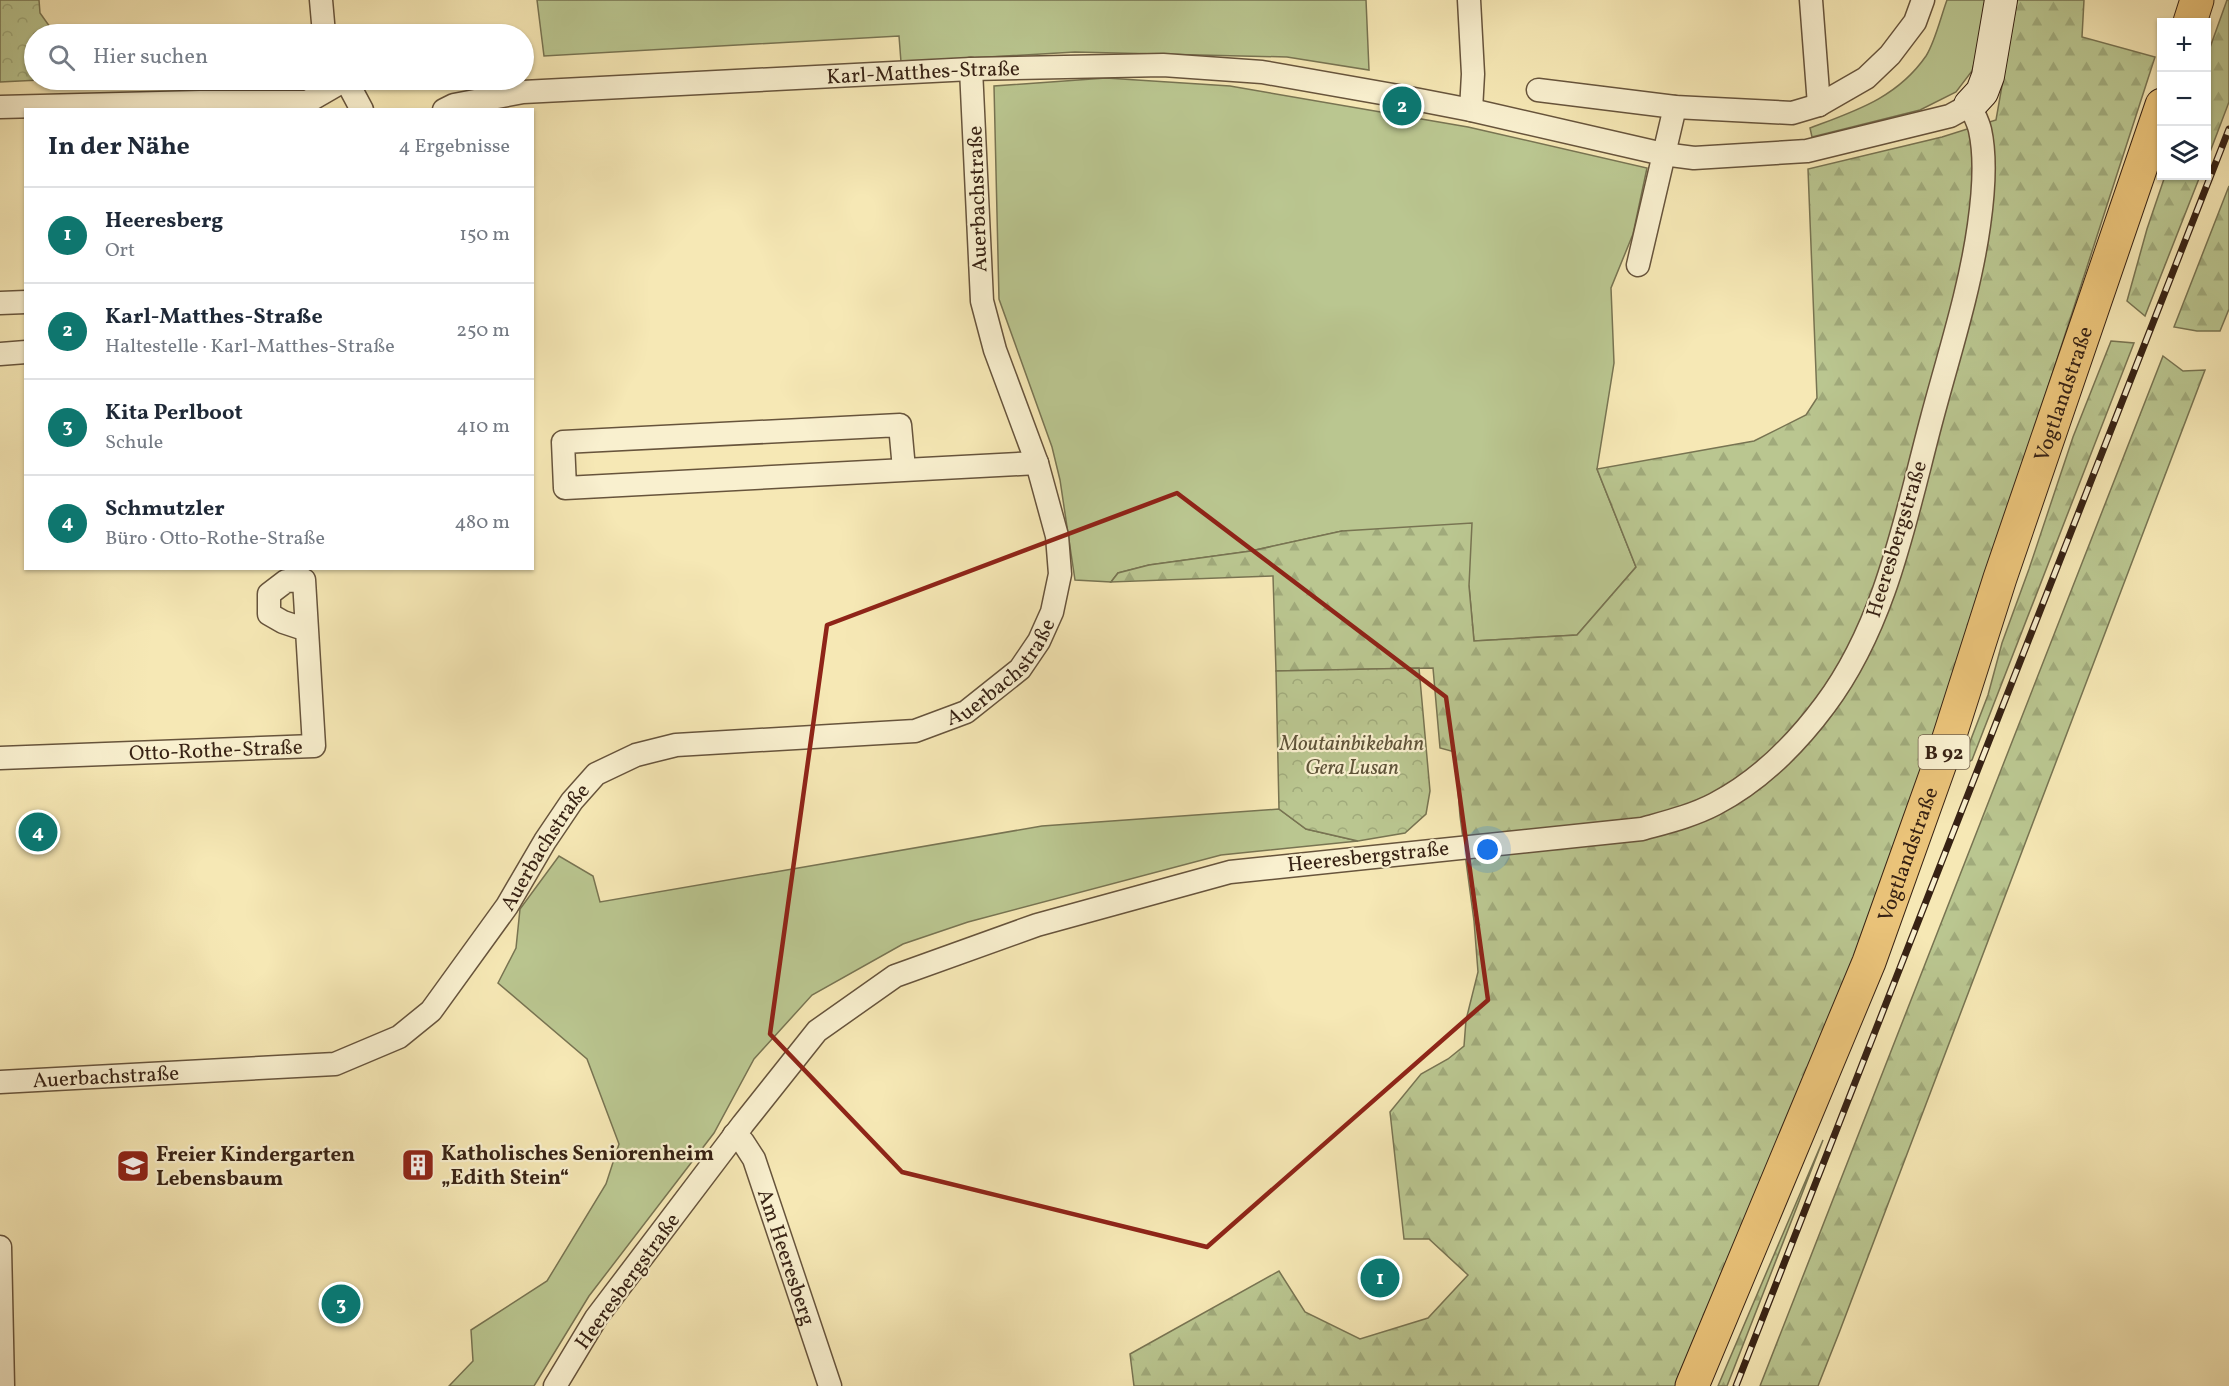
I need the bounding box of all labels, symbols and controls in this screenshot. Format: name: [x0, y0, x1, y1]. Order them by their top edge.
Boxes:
map controls: [2157, 18, 2211, 180]
button: +: [2157, 18, 2211, 72]
search box: [24, 24, 534, 90]
icon: search: [45, 41, 78, 74]
text: Hier suchen: [93, 42, 208, 73]
street label: Karl-Matthes-Straße: [826, 55, 1020, 92]
button: −: [2157, 72, 2211, 126]
pin: 2: [1382, 84, 1422, 128]
street label: Auerbachstraße: [961, 125, 996, 273]
button: layers: [2157, 126, 2211, 180]
text: In der Nähe: [48, 129, 190, 165]
text: 4 Ergebnisse: [398, 133, 510, 161]
text: Heeresberg: [105, 206, 223, 237]
text: 1: [63, 221, 72, 249]
text: 150 m: [459, 221, 510, 249]
text: Ort: [105, 237, 135, 265]
text: Karl-Matthes-Straße: [105, 302, 323, 333]
text: 2: [62, 317, 73, 345]
text: 250 m: [456, 317, 510, 345]
street label: Vogtlandstraße: [2028, 323, 2101, 466]
text: Haltestelle · Karl-Matthes-Straße: [105, 333, 395, 361]
text: Kita Perlboot: [105, 398, 243, 429]
text: 3: [62, 413, 73, 441]
text: 410 m: [457, 413, 510, 441]
text: Schule: [105, 429, 163, 457]
street label: Heeresbergstraße: [1860, 457, 1935, 621]
text: Schmutzler: [105, 494, 225, 525]
text: 4: [61, 509, 74, 537]
text: 480 m: [455, 509, 510, 537]
text: Büro · Otto-Rothe-Straße: [105, 525, 325, 553]
street label: Auerbachstraße: [943, 614, 1063, 734]
park label: Moutainbikebahn Gera Lusan: [1279, 730, 1424, 783]
street label: Otto-Rothe-Straße: [129, 733, 303, 769]
road number: B 92: [1918, 735, 1970, 769]
street label: Auerbachstraße: [494, 777, 597, 917]
street label: Vogtlandstraße: [1872, 783, 1946, 926]
pin: 4: [18, 810, 57, 854]
street label: Heeresbergstraße: [1286, 835, 1451, 880]
your location: [1473, 835, 1502, 864]
street label: Auerbachstraße: [32, 1059, 180, 1096]
place label: Katholisches Seniorenheim „Edith Stein“: [441, 1140, 714, 1193]
place label: Freier Kindergarten Lebensbaum: [156, 1141, 355, 1194]
building icon: Katholisches Seniorenheim „Edith Stein“: [400, 1147, 436, 1183]
school or university icon: Freier Kindergarten Lebensbaum: [115, 1148, 151, 1184]
street label: Am Heeresberg: [749, 1185, 822, 1329]
street label: Heeresbergstraße: [569, 1208, 688, 1356]
pin: 1: [1360, 1256, 1400, 1300]
pin: 3: [322, 1282, 360, 1326]

